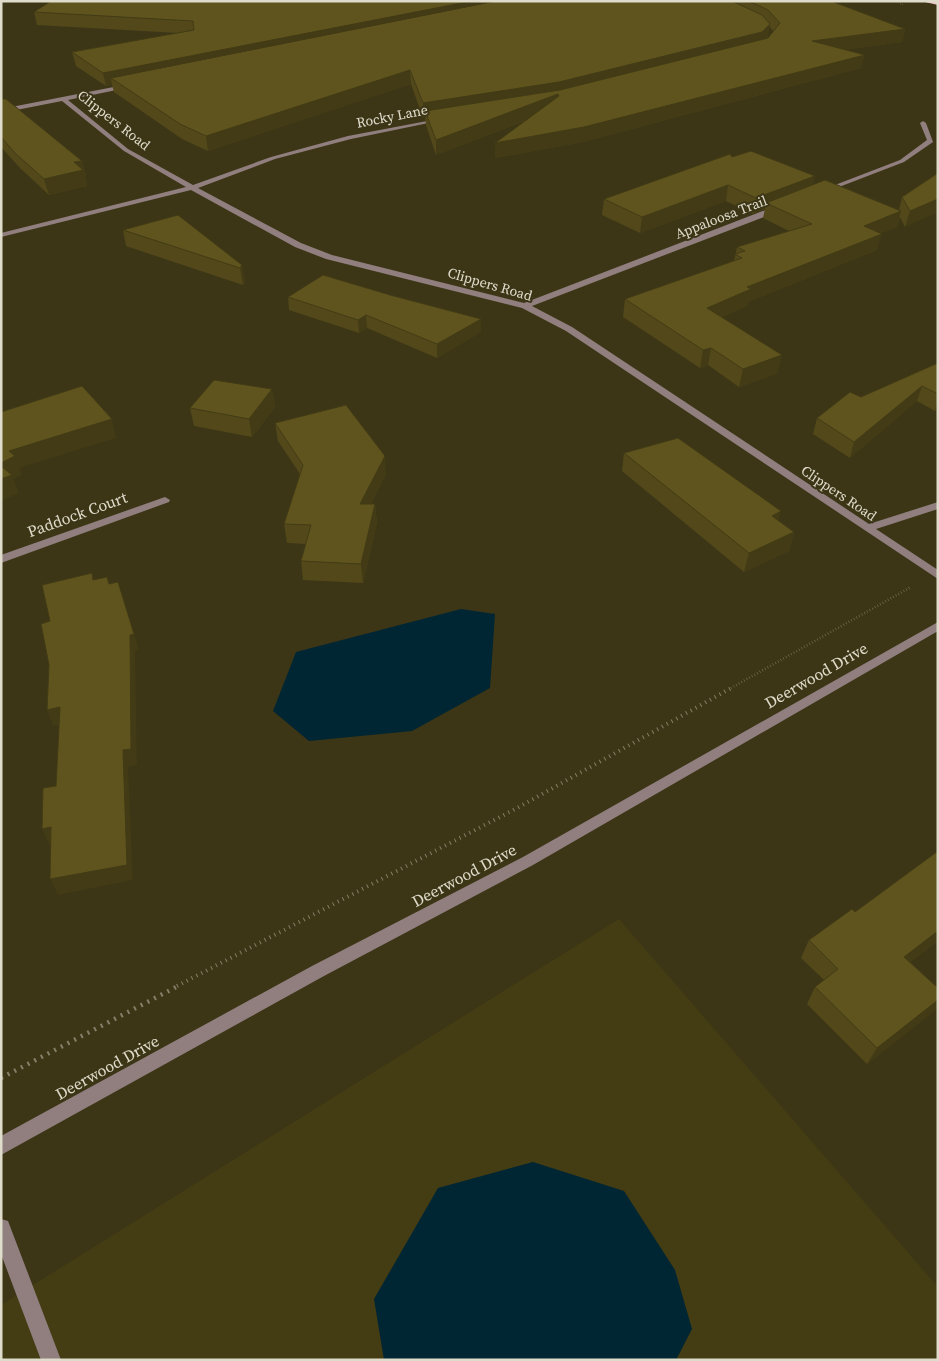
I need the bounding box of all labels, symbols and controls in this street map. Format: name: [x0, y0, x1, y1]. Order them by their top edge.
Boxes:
street label: Clippers Road: [73, 85, 155, 155]
street label: Rocky Lane: [355, 99, 429, 133]
street label: Appaloosa Trail: [672, 190, 770, 244]
street label: Clippers Road: [445, 262, 535, 306]
street label: Clippers Road: [797, 460, 881, 526]
street label: Paddock Court: [24, 485, 131, 542]
street label: Deerwood Drive: [761, 637, 871, 713]
street label: Deerwood Drive: [408, 838, 520, 912]
street label: Deerwood Drive: [51, 1029, 163, 1105]

